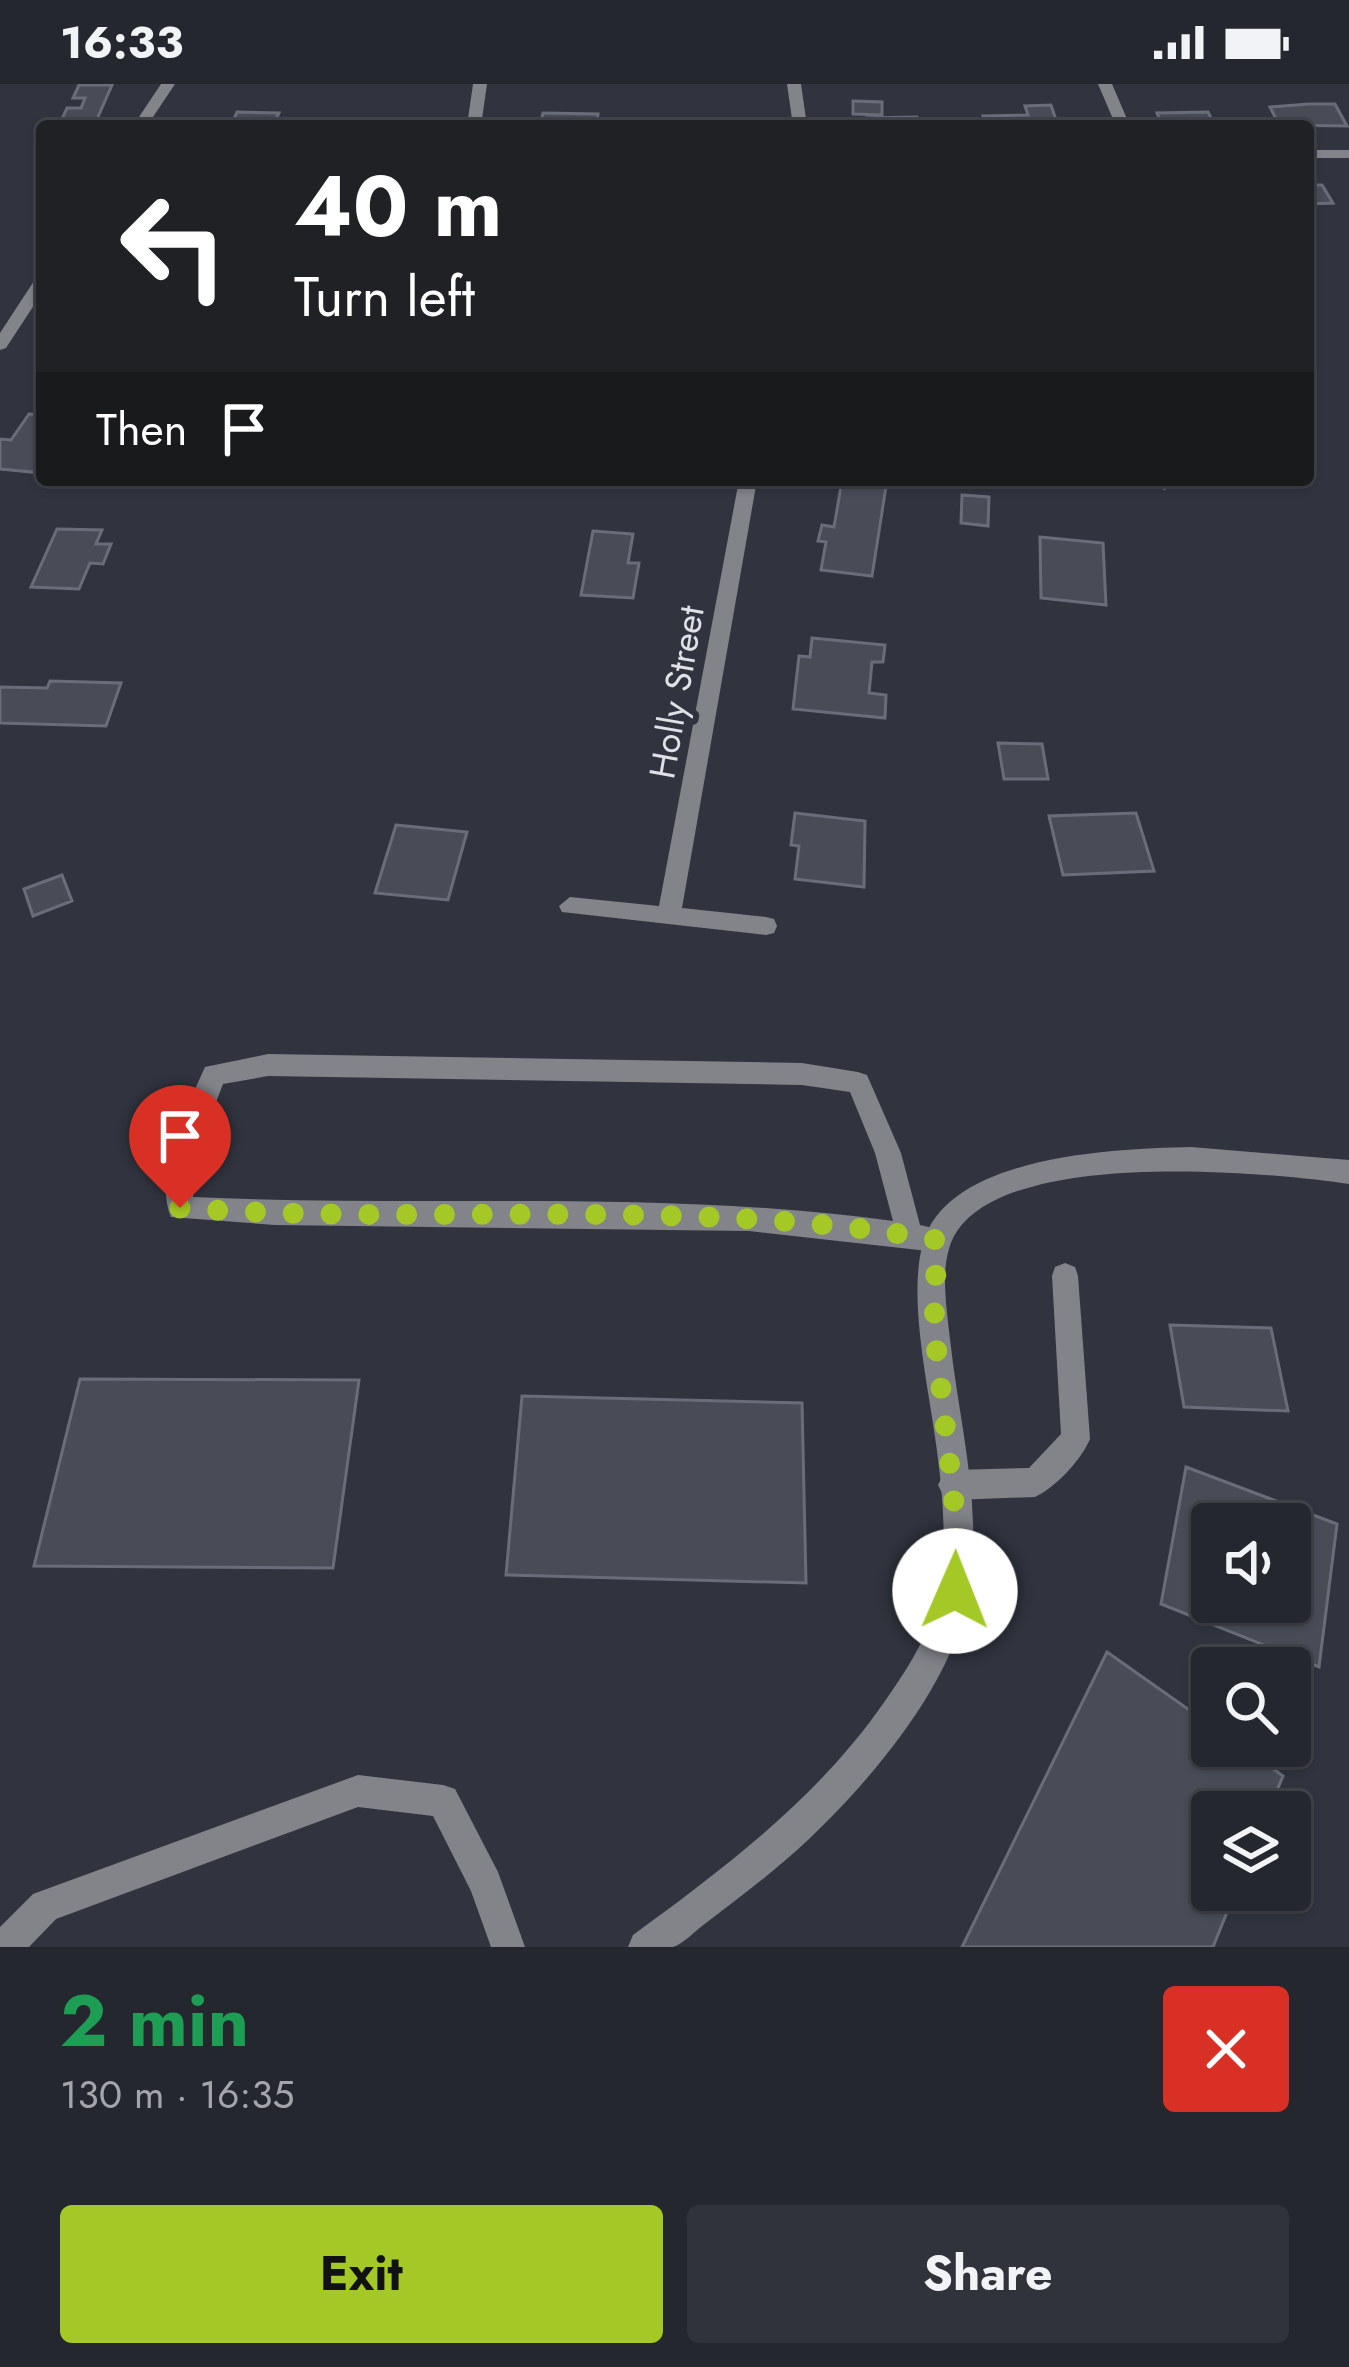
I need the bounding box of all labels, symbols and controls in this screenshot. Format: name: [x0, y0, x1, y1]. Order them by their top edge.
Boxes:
text: 16:33: [60, 10, 183, 75]
text: 40 m: [294, 146, 502, 268]
icon: left: [96, 168, 252, 324]
text: Turn left: [294, 258, 475, 336]
icon: arrive: [211, 396, 277, 462]
text: Then: [96, 397, 187, 462]
street label: Holly Street: [635, 601, 717, 782]
pin: [129, 1085, 231, 1208]
icon: arrive: [147, 1103, 213, 1169]
map controls: [1191, 1503, 1311, 1911]
button: sound: [1191, 1503, 1311, 1623]
position arrow: [892, 1528, 1018, 1654]
button: search: [1191, 1647, 1311, 1767]
button: layers: [1191, 1791, 1311, 1911]
text: 2 min: [60, 1969, 249, 2073]
button: close: [1163, 1986, 1289, 2112]
text: 130 m · 16:35: [60, 2066, 294, 2123]
button: Exit: [60, 2205, 663, 2343]
button: Share: [687, 2205, 1289, 2343]

